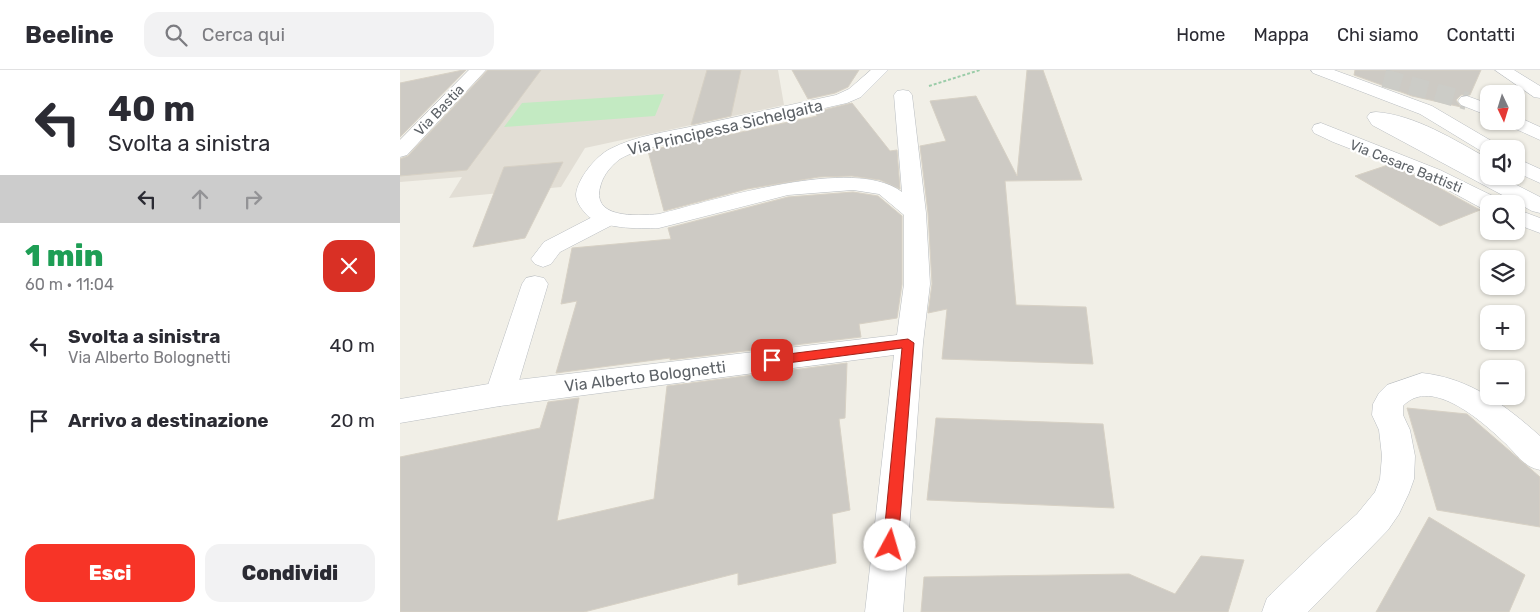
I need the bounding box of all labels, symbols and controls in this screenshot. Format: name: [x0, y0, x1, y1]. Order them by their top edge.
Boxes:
search box: [144, 12, 494, 57]
text: Beeline: [25, 21, 114, 49]
icon: search: [162, 21, 190, 49]
text: Cerca qui: [202, 23, 285, 46]
text: Home: [1176, 24, 1225, 46]
text: Mappa: [1253, 24, 1309, 46]
text: Chi siamo: [1337, 24, 1419, 46]
text: Contatti: [1447, 24, 1515, 46]
street label: Via Bastia: [411, 81, 468, 139]
north arrow: [1480, 85, 1525, 130]
map controls: [1480, 85, 1525, 405]
text: 40 m: [108, 88, 195, 130]
icon: left: [25, 90, 90, 155]
street label: Via Principessa Sichelgaita: [626, 96, 825, 159]
text: Svolta a sinistra: [108, 130, 270, 157]
street label: Via Cesare Battisti: [1347, 136, 1464, 197]
button: sound: [1480, 140, 1525, 185]
icon: left: [133, 185, 161, 213]
icon: ahead: [186, 185, 214, 213]
icon: right: [239, 185, 267, 213]
button: search: [1480, 195, 1525, 240]
text: 1 min: [25, 238, 103, 274]
button: close: [323, 240, 375, 292]
button: layers: [1480, 250, 1525, 295]
text: 60 m · 11:04: [25, 275, 114, 294]
button: +: [1480, 305, 1525, 350]
text: Svolta a sinistra: [68, 325, 221, 348]
icon: left: [25, 332, 53, 360]
text: 40 m: [330, 334, 375, 357]
pin: [751, 339, 793, 381]
icon: arrive: [758, 346, 786, 374]
text: Via Alberto Bolognetti: [68, 348, 231, 367]
street label: Via Alberto Bolognetti: [563, 357, 727, 396]
button: −: [1480, 360, 1525, 405]
icon: arrive: [25, 407, 53, 435]
text: Arrivo a destinazione: [68, 409, 269, 432]
text: 20 m: [330, 409, 375, 432]
position arrow: [863, 518, 915, 570]
button: Esci: [25, 544, 195, 602]
button: Condividi: [205, 544, 375, 602]

